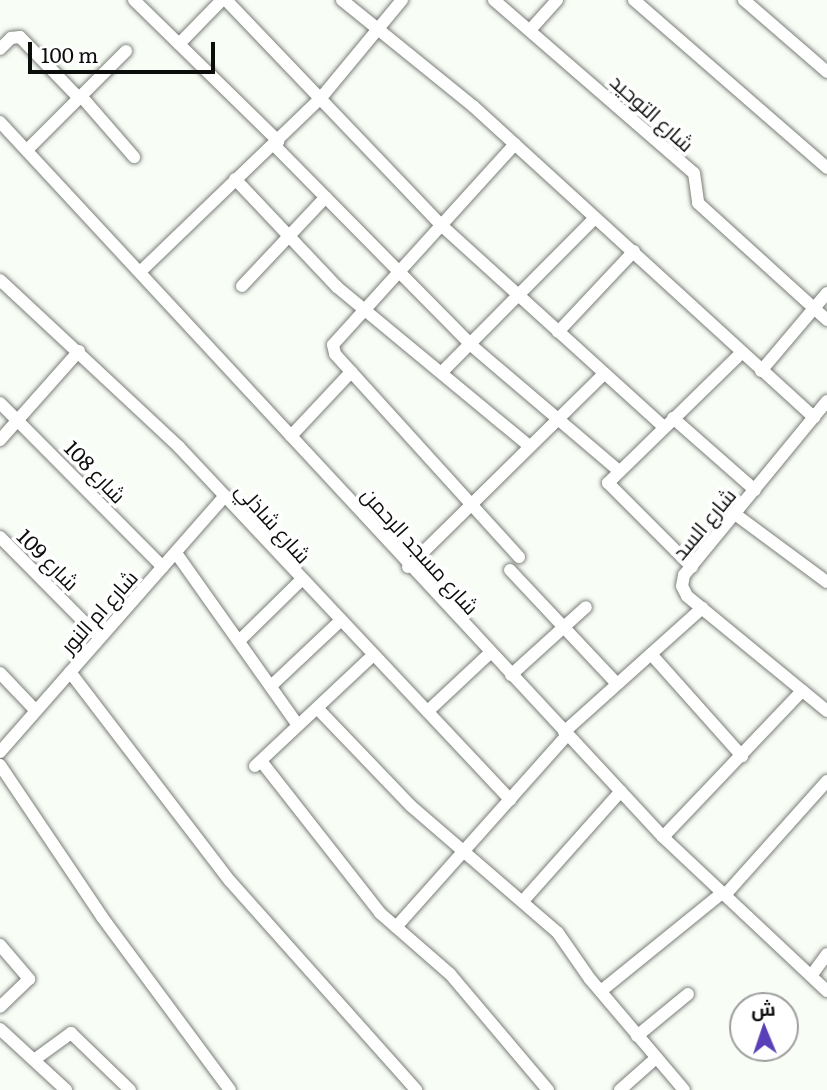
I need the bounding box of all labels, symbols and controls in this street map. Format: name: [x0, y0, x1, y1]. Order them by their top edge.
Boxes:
scale bar: [32, 28, 219, 72]
text: 100 m: [41, 38, 98, 69]
street label: شارع التوحيد: [606, 68, 700, 156]
street label: شارع 108: [60, 435, 132, 507]
street label: شارع شاذلي: [231, 476, 317, 568]
street label: شارع مسجد الرحمن: [357, 481, 485, 619]
street label: شارع السد: [666, 482, 740, 564]
street label: شارع 109: [13, 523, 85, 595]
street label: شارع ام النور: [54, 564, 142, 658]
north arrow: [729, 992, 799, 1062]
text: ش: [751, 994, 776, 1022]

